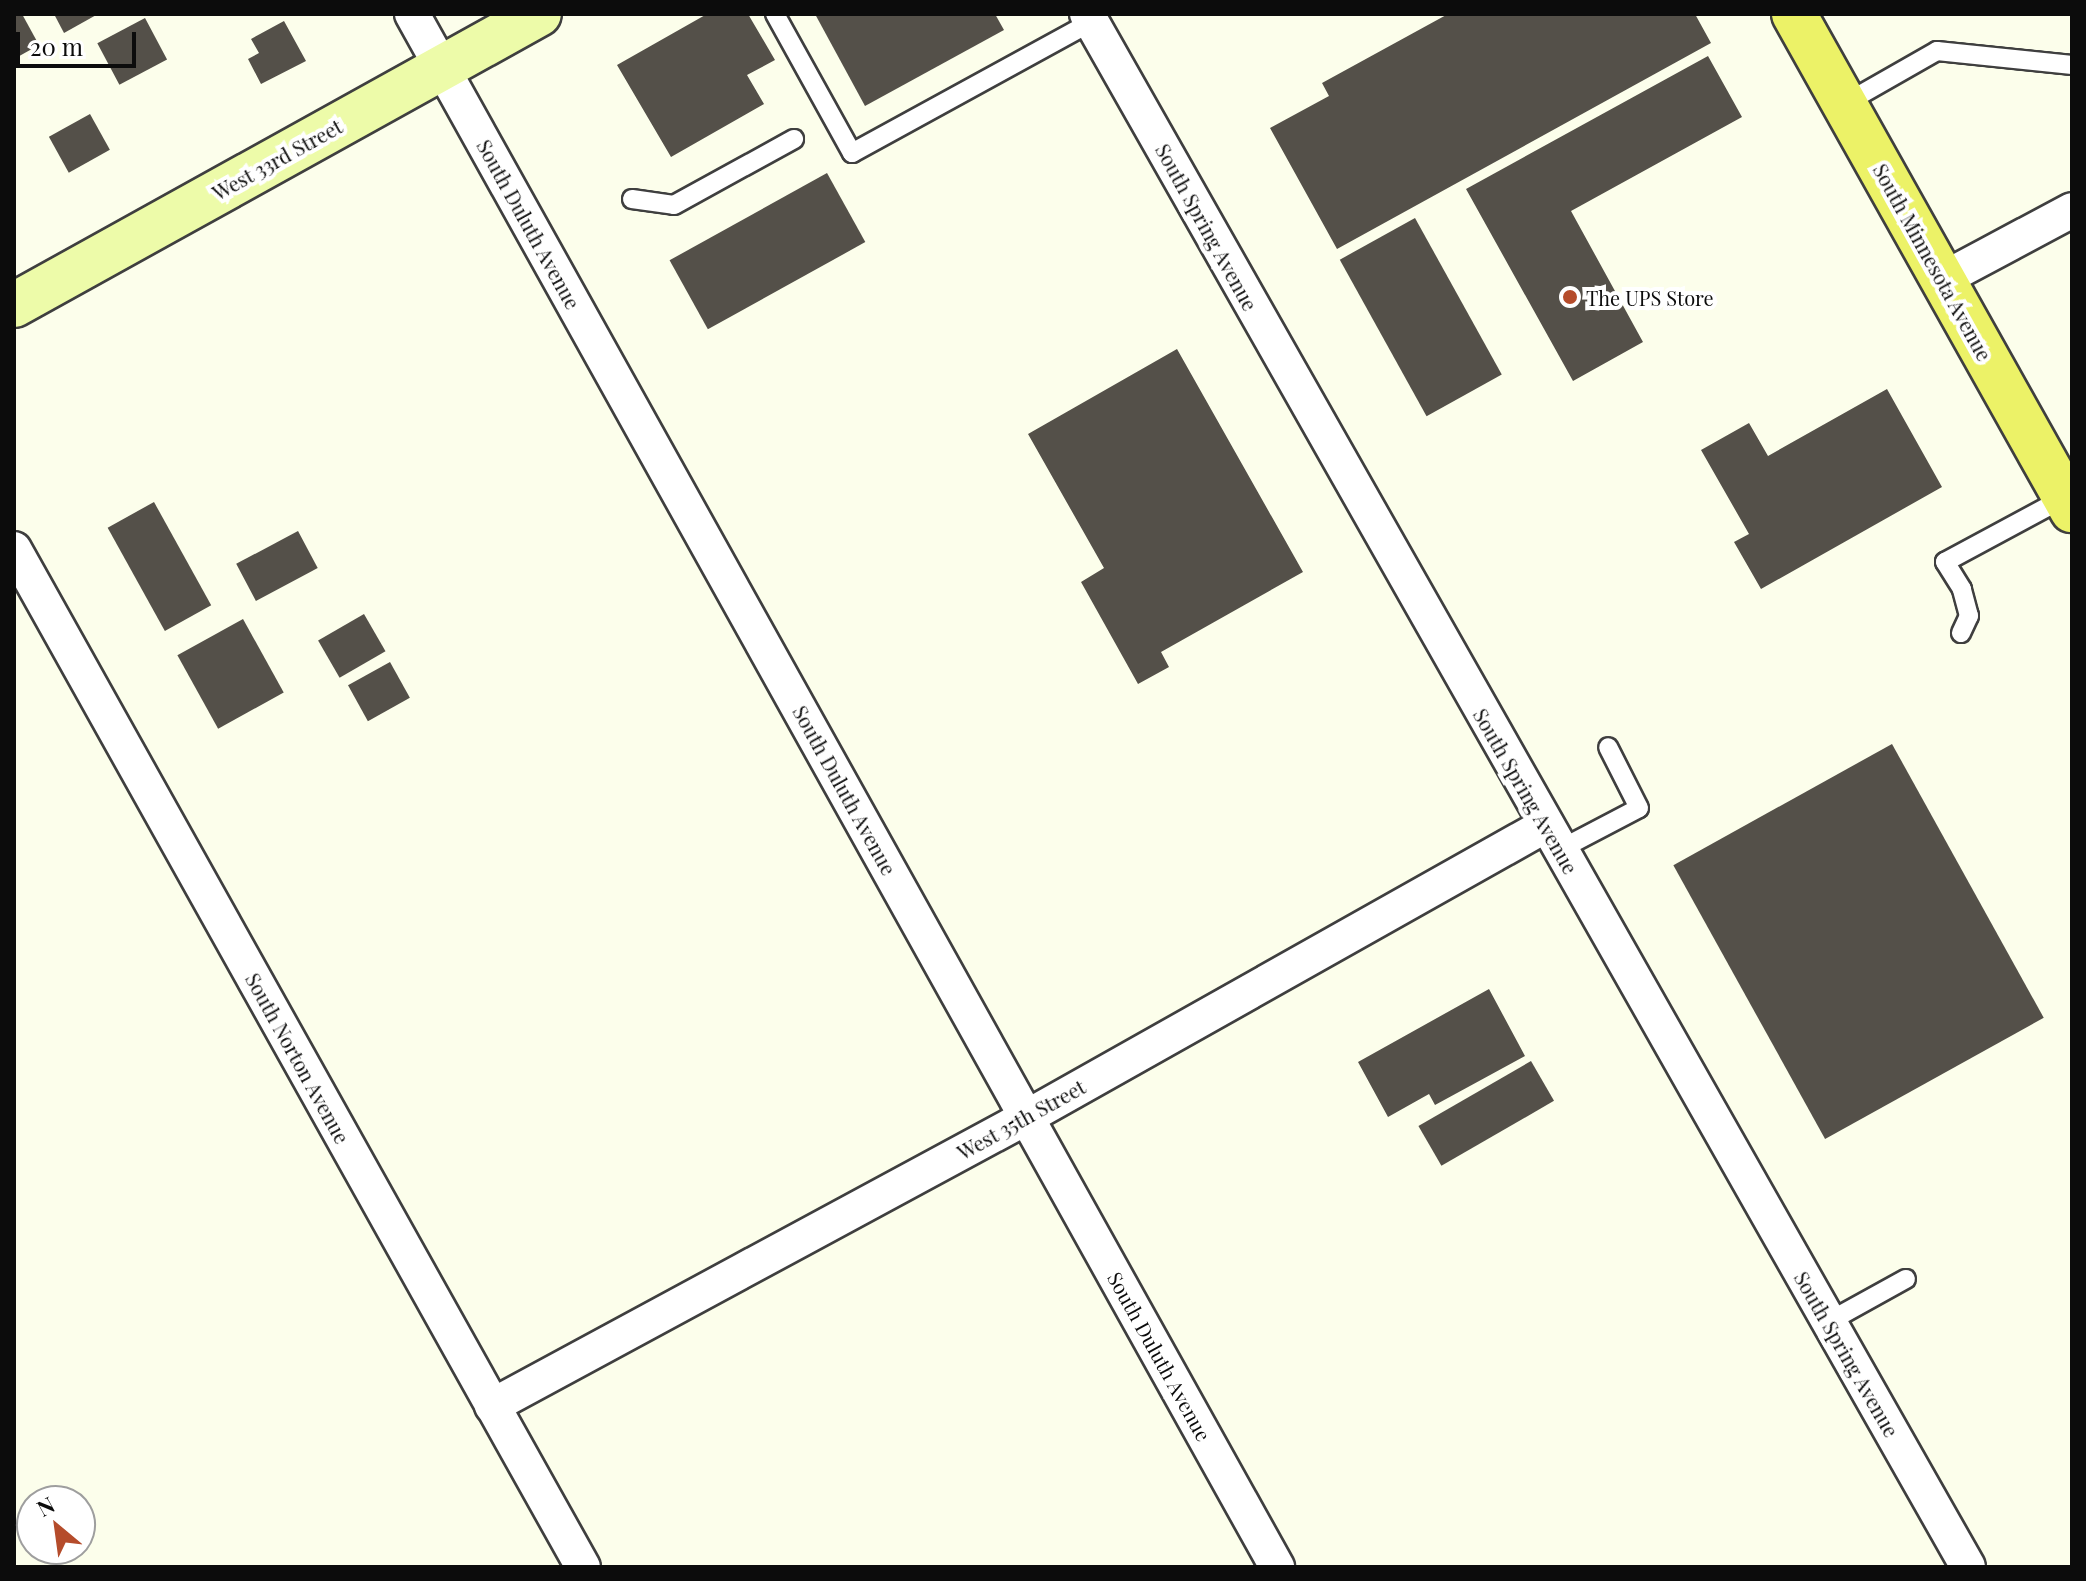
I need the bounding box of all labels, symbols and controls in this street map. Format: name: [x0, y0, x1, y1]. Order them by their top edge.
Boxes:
scale bar: [20, 16, 140, 66]
text: 20 m: [30, 30, 83, 62]
street label: West 33rd Street: [208, 113, 346, 205]
street label: South Duluth Avenue: [472, 135, 586, 313]
street label: South Spring Avenue: [1151, 139, 1263, 315]
street label: South Minnesota Avenue: [1869, 159, 1997, 365]
place label: The UPS Store: [1586, 285, 1714, 309]
marker: The UPS Store: [1561, 288, 1579, 306]
street label: South Duluth Avenue: [788, 701, 902, 879]
street label: South Spring Avenue: [1469, 704, 1583, 878]
street label: South Norton Avenue: [241, 968, 355, 1148]
street label: West 35th Street: [953, 1074, 1089, 1164]
street label: South Duluth Avenue: [1103, 1267, 1217, 1445]
street label: South Spring Avenue: [1790, 1267, 1904, 1441]
north arrow: [16, 1485, 96, 1565]
text: N: [31, 1489, 60, 1523]

